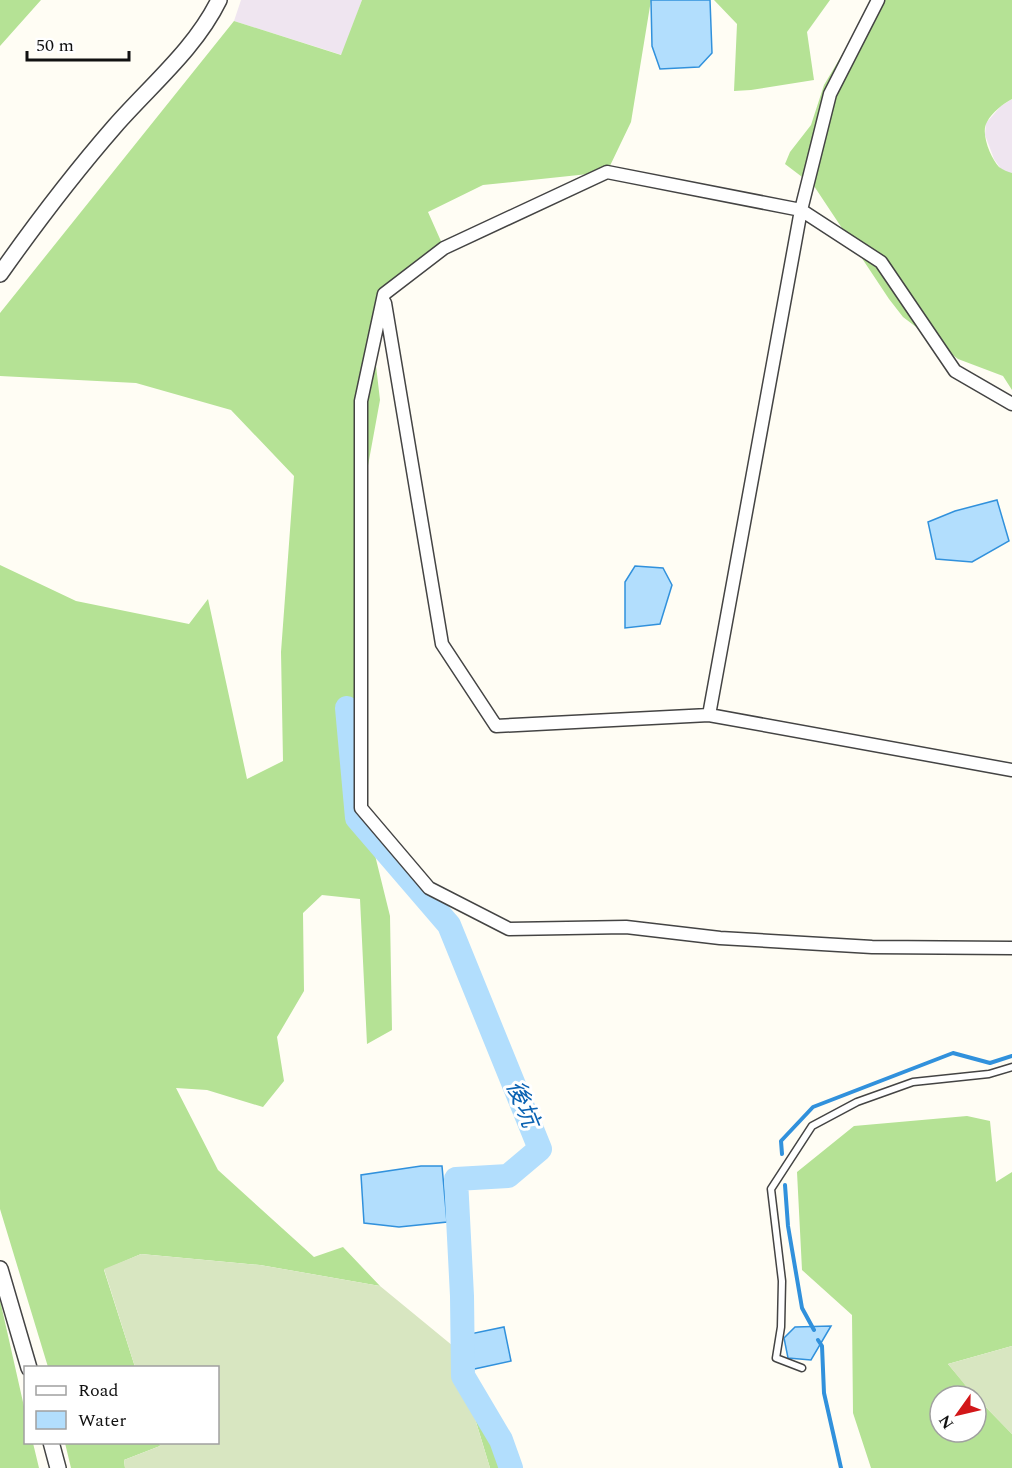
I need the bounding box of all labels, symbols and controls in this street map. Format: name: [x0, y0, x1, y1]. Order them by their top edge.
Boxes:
scale bar: [27, 24, 129, 62]
text: 50 m: [36, 32, 74, 59]
water label: 後坑: [496, 1075, 549, 1136]
legend: [24, 1366, 219, 1444]
text: Road: [78, 1377, 119, 1404]
north arrow: [928, 1384, 988, 1444]
text: Water: [78, 1407, 126, 1434]
text: N: [933, 1410, 960, 1434]

